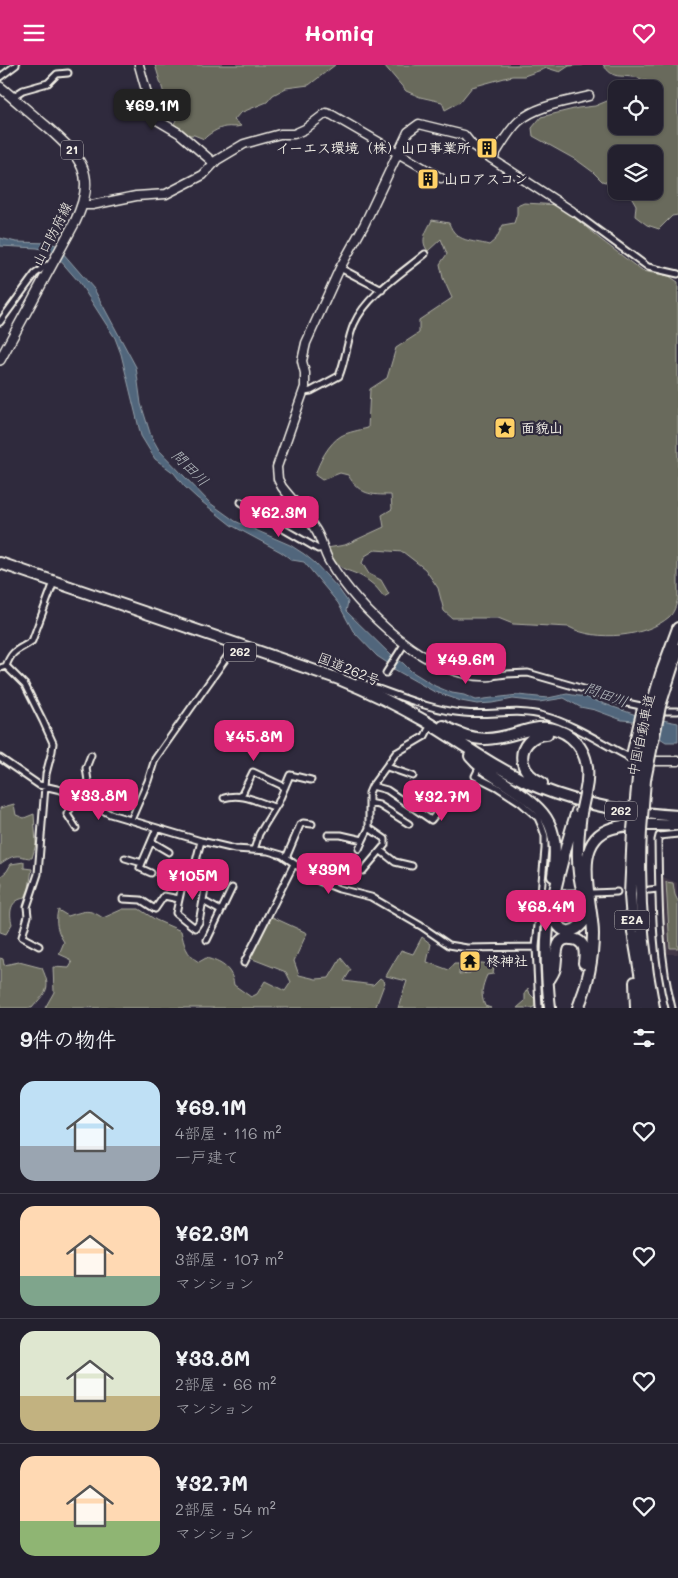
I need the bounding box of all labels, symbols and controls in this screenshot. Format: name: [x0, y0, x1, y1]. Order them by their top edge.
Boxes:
text: Homiq: [304, 18, 374, 47]
icon: menu: [20, 19, 48, 47]
icon: heart: [630, 19, 658, 47]
map controls: [608, 80, 663, 200]
button: locate: [608, 80, 663, 135]
pin: ¥69.1M: [111, 88, 193, 131]
text: ¥69.1M: [125, 94, 179, 115]
building icon: イーエス環境（株）山口事業所: [475, 136, 499, 160]
place label: イーエス環境（株）山口事業所: [276, 138, 471, 157]
road number: 21: [61, 141, 83, 159]
button: layers: [608, 145, 663, 200]
building icon: 山口アスコン: [416, 167, 440, 191]
place label: 山口アスコン: [444, 169, 528, 188]
street label: 山口防府線: [27, 198, 76, 269]
place icon: 面貌山: [493, 416, 517, 440]
place label: 面貌山: [521, 418, 563, 437]
water label: 問田川: [168, 444, 214, 490]
pin: ¥62.3M: [238, 495, 320, 538]
text: ¥62.3M: [251, 501, 307, 522]
road number: 262: [224, 643, 256, 661]
pin: ¥49.6M: [425, 643, 507, 685]
street label: 国道262号: [315, 647, 383, 690]
text: ¥49.6M: [437, 648, 495, 669]
water label: 問田川: [582, 677, 631, 711]
street label: 中国自動車道: [622, 692, 659, 778]
pin: ¥45.8M: [213, 719, 295, 762]
text: ¥45.8M: [225, 725, 283, 746]
pin: ¥33.8M: [58, 779, 140, 821]
pin: ¥32.7M: [401, 779, 483, 822]
text: ¥33.8M: [70, 784, 128, 805]
text: ¥32.7M: [414, 785, 470, 806]
road number: 262: [605, 801, 637, 821]
pin: ¥39M: [299, 853, 359, 895]
text: ¥39M: [308, 858, 350, 879]
pin: ¥105M: [158, 859, 228, 901]
text: ¥105M: [168, 864, 218, 885]
pin: ¥68.4M: [505, 889, 587, 932]
text: ¥68.4M: [517, 895, 575, 916]
road number: E2A: [614, 911, 650, 929]
temple icon: 柊神社: [458, 949, 482, 973]
place label: 柊神社: [486, 951, 528, 970]
icon: filters: [630, 1024, 658, 1052]
text: 9件の物件: [20, 1025, 117, 1052]
text: ¥69.1M: [175, 1093, 247, 1120]
icon: home: [60, 1101, 120, 1161]
icon: heart: [630, 1117, 658, 1145]
text: 4部屋 · 116 m²: [175, 1122, 282, 1143]
text: 一戸建て: [175, 1146, 239, 1167]
text: ¥62.3M: [175, 1219, 249, 1246]
icon: home: [60, 1226, 120, 1286]
icon: heart: [630, 1242, 658, 1270]
text: 3部屋 · 107 m²: [175, 1248, 283, 1269]
text: マンション: [175, 1272, 254, 1293]
text: ¥33.8M: [175, 1344, 250, 1371]
icon: home: [60, 1351, 120, 1411]
icon: heart: [630, 1367, 658, 1395]
text: 2部屋 · 66 m²: [175, 1373, 276, 1394]
text: マンション: [175, 1397, 254, 1418]
text: ¥32.7M: [175, 1469, 248, 1496]
icon: home: [60, 1476, 120, 1536]
icon: heart: [630, 1492, 658, 1520]
text: 2部屋 · 54 m²: [175, 1498, 276, 1519]
text: マンション: [175, 1522, 254, 1543]

